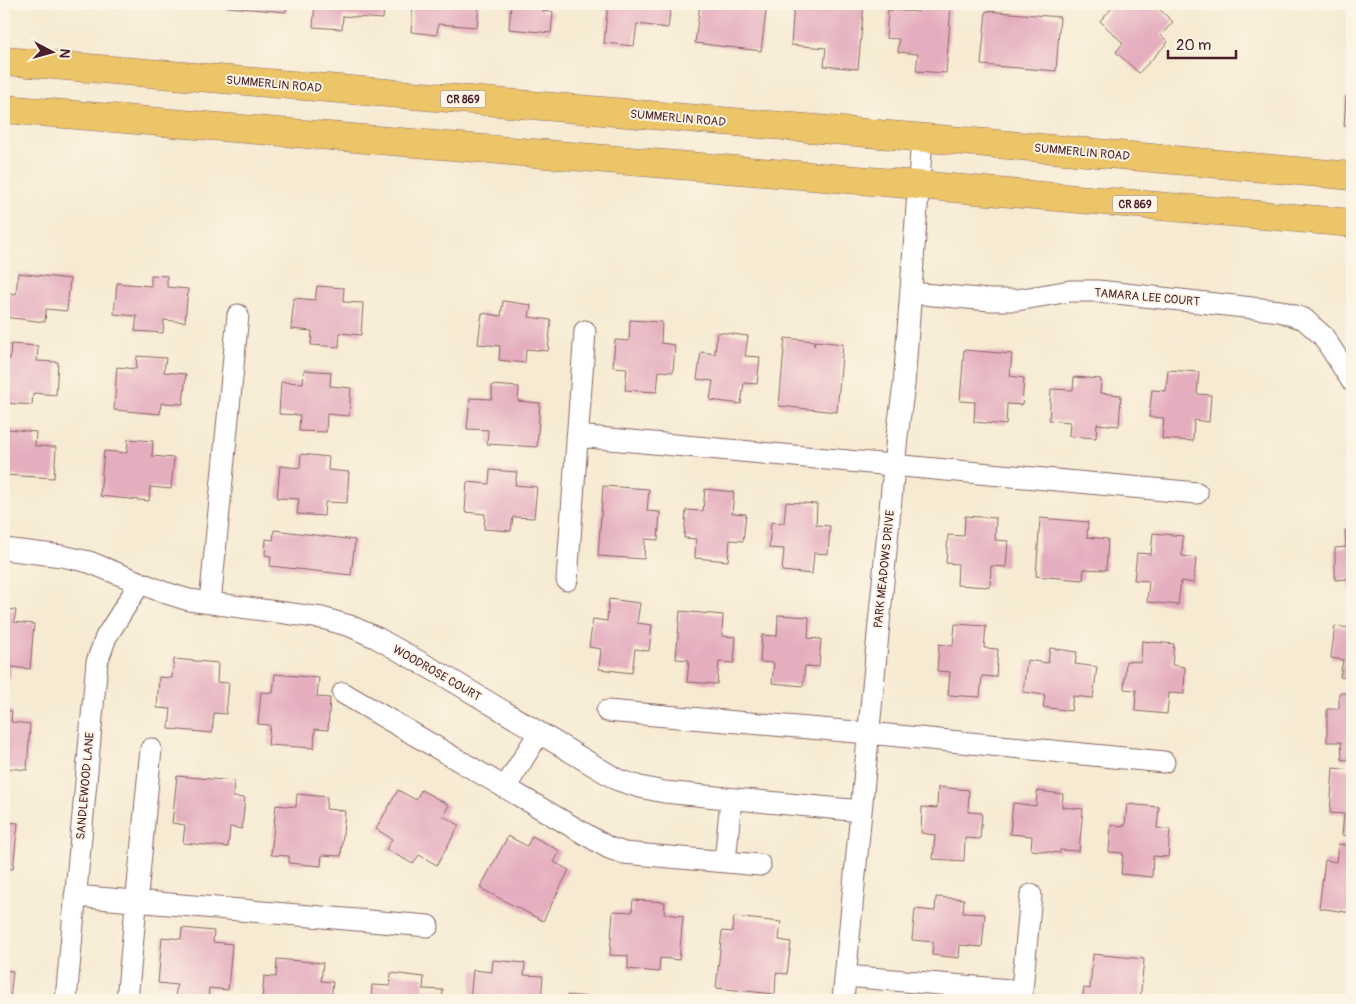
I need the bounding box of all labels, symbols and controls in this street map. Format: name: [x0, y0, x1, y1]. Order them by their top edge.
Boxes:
north arrow: [28, 28, 78, 78]
scale bar: [1168, 28, 1236, 60]
text: 20 m: [1176, 36, 1211, 55]
text: N: [55, 48, 73, 59]
street label: SUMMERLIN ROAD: [225, 73, 323, 96]
road number: CR 869: [440, 90, 486, 108]
street label: SUMMERLIN ROAD: [629, 107, 727, 130]
street label: SUMMERLIN ROAD: [1033, 141, 1131, 164]
road number: CR 869: [1112, 195, 1158, 212]
street label: TAMARA LEE COURT: [1094, 285, 1201, 310]
street label: PARK MEADOWS DRIVE: [871, 509, 898, 629]
street label: WOODROSE COURT: [390, 642, 484, 705]
street label: SANDLEWOOD LANE: [73, 732, 98, 840]

